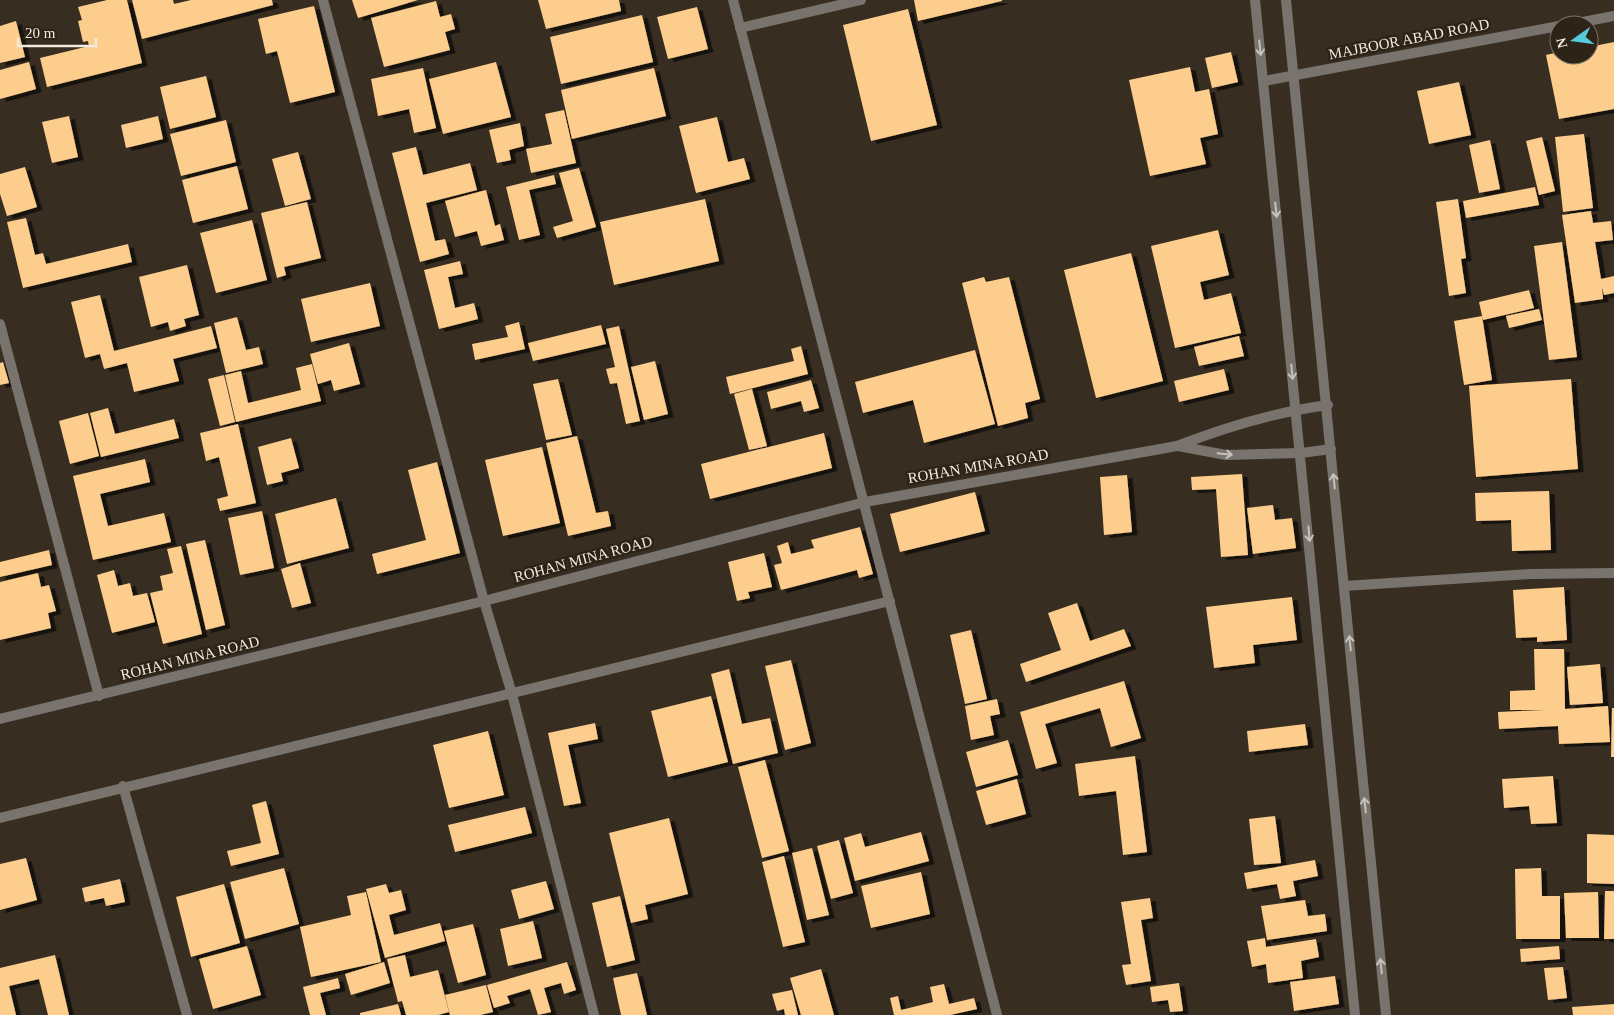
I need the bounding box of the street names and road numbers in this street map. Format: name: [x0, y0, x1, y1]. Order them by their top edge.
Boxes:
street label: MAJBOOR ABAD ROAD: [1327, 16, 1491, 62]
street label: ROHAN MINA ROAD: [906, 446, 1050, 486]
street label: ROHAN MINA ROAD: [512, 533, 654, 585]
street label: ROHAN MINA ROAD: [119, 633, 261, 683]

